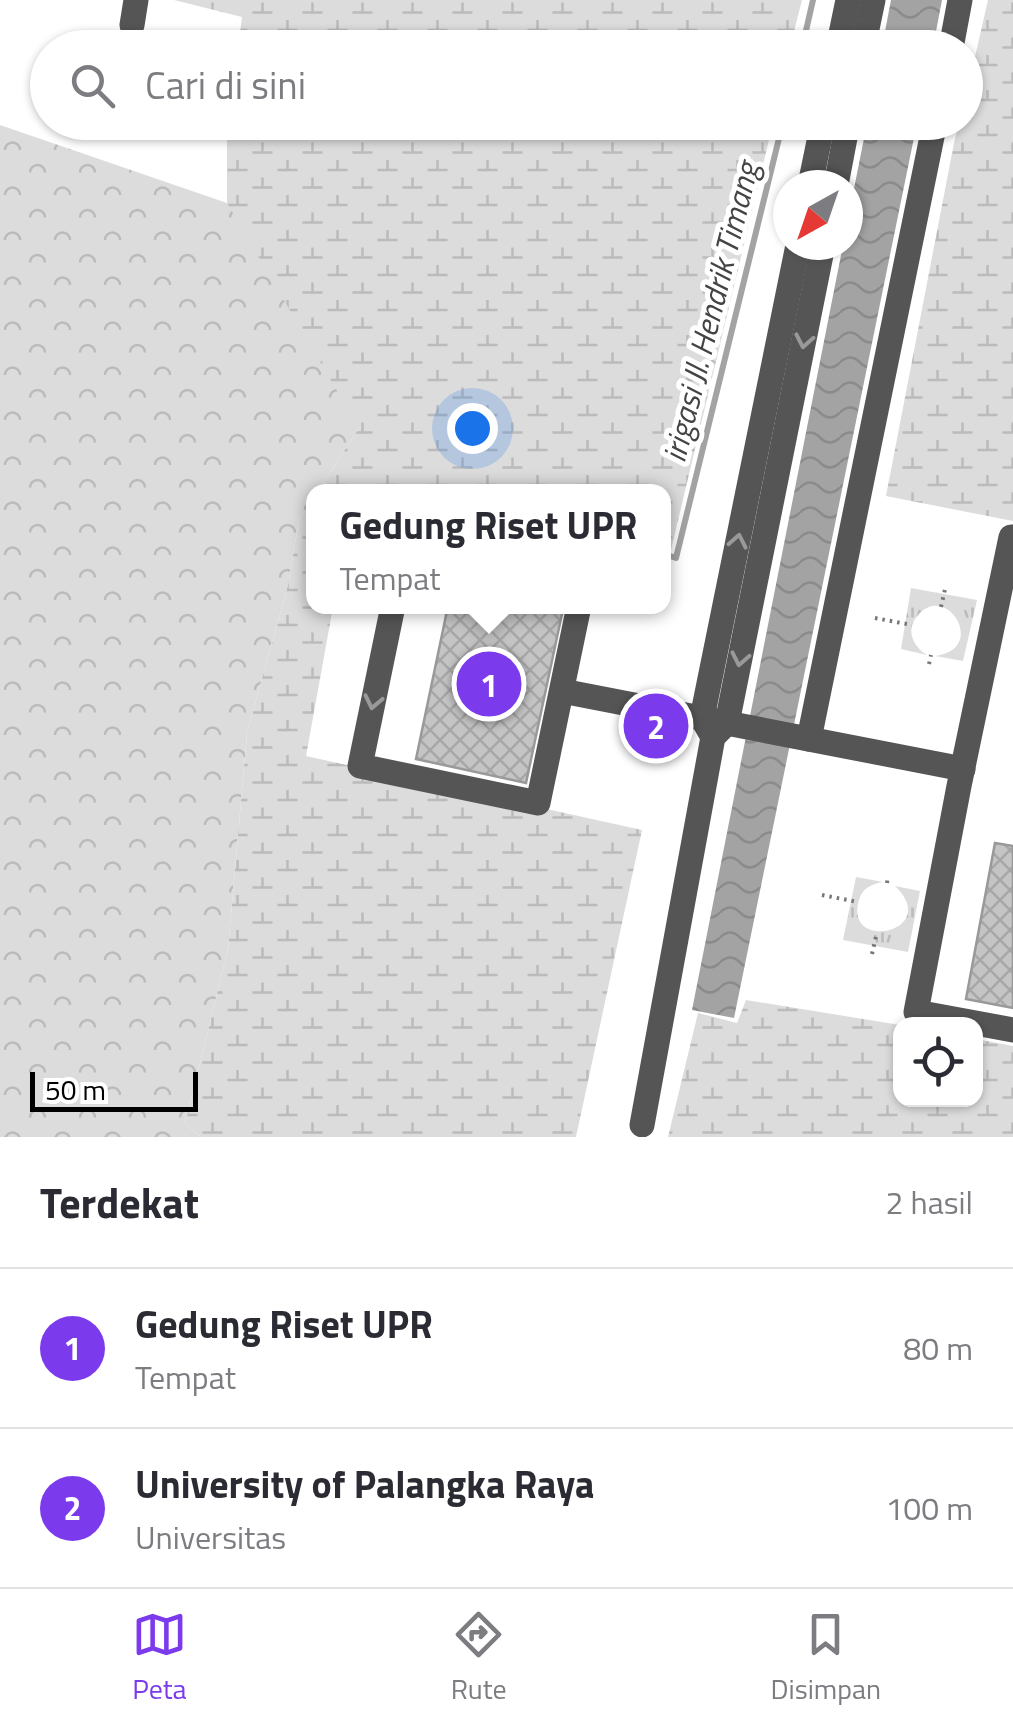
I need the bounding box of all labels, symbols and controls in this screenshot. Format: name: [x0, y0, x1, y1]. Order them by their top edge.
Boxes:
search box: [30, 30, 983, 140]
text: Cari di sini: [145, 56, 306, 114]
icon: search: [65, 58, 120, 113]
water label: irigasi Jl. Hendrik Timang: [650, 153, 771, 467]
north arrow: [773, 170, 863, 260]
one-way arrow: [795, 332, 816, 349]
your location: [447, 403, 498, 454]
popup: [306, 484, 671, 614]
text: Gedung Riset UPR: [340, 496, 637, 554]
one-way arrow: [727, 533, 748, 550]
text: Tempat: [340, 554, 441, 602]
pin: 1: [456, 646, 522, 722]
one-way arrow: [730, 650, 751, 667]
pin: 2: [624, 688, 688, 764]
one-way arrow: [364, 693, 385, 710]
map controls: [893, 1017, 983, 1107]
button: locate: [893, 1017, 983, 1107]
scale bar: [30, 1067, 198, 1112]
text: 50 m: [45, 1068, 106, 1111]
text: Terdekat: [40, 1170, 199, 1234]
text: 2 hasil: [886, 1178, 973, 1226]
text: Gedung Riset UPR: [135, 1295, 433, 1353]
text: 1: [64, 1324, 81, 1372]
text: 80 m: [903, 1324, 973, 1372]
text: Tempat: [135, 1353, 236, 1401]
text: University of Palangka Raya: [135, 1455, 594, 1513]
text: 2: [64, 1484, 81, 1532]
text: 100 m: [885, 1484, 973, 1532]
text: Universitas: [135, 1513, 286, 1561]
tab: Peta: [132, 1607, 187, 1710]
tab: Rute: [451, 1607, 507, 1710]
tab: Disimpan: [771, 1607, 881, 1710]

